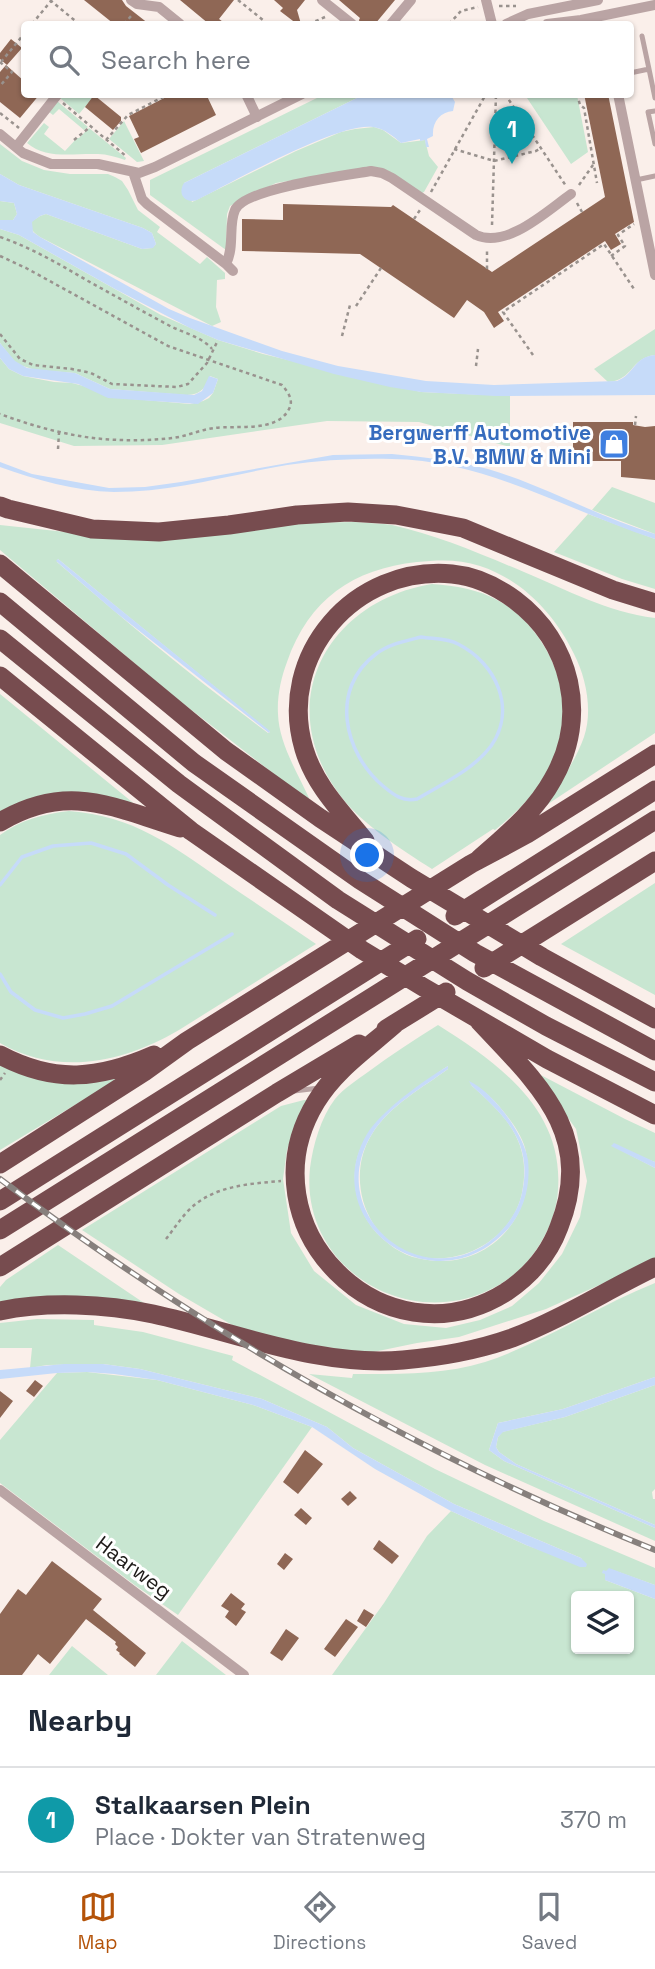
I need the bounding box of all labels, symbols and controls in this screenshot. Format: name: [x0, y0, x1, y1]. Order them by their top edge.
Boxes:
search box: [21, 21, 634, 98]
icon: search: [45, 41, 83, 79]
text: Search here: [101, 43, 251, 77]
pin: 1: [489, 106, 535, 164]
place label: Bergwerff Automotive B.V. BMW & Mini: [368, 419, 591, 470]
shop icon: Bergwerff Automotive B.V. BMW & Mini: [597, 427, 631, 461]
your location: [350, 838, 384, 872]
street label: Haarweg: [91, 1530, 177, 1604]
map controls: [571, 1591, 634, 1654]
button: layers: [571, 1591, 634, 1654]
text: Nearby: [28, 1701, 132, 1740]
text: Stalkaarsen Plein: [95, 1788, 311, 1822]
text: 1: [46, 1805, 56, 1835]
text: 370 m: [560, 1805, 627, 1835]
text: Place · Dokter van Stratenweg: [95, 1822, 426, 1852]
tab: Map: [78, 1888, 117, 1955]
tab: Directions: [273, 1888, 366, 1955]
tab: Saved: [522, 1888, 577, 1955]

